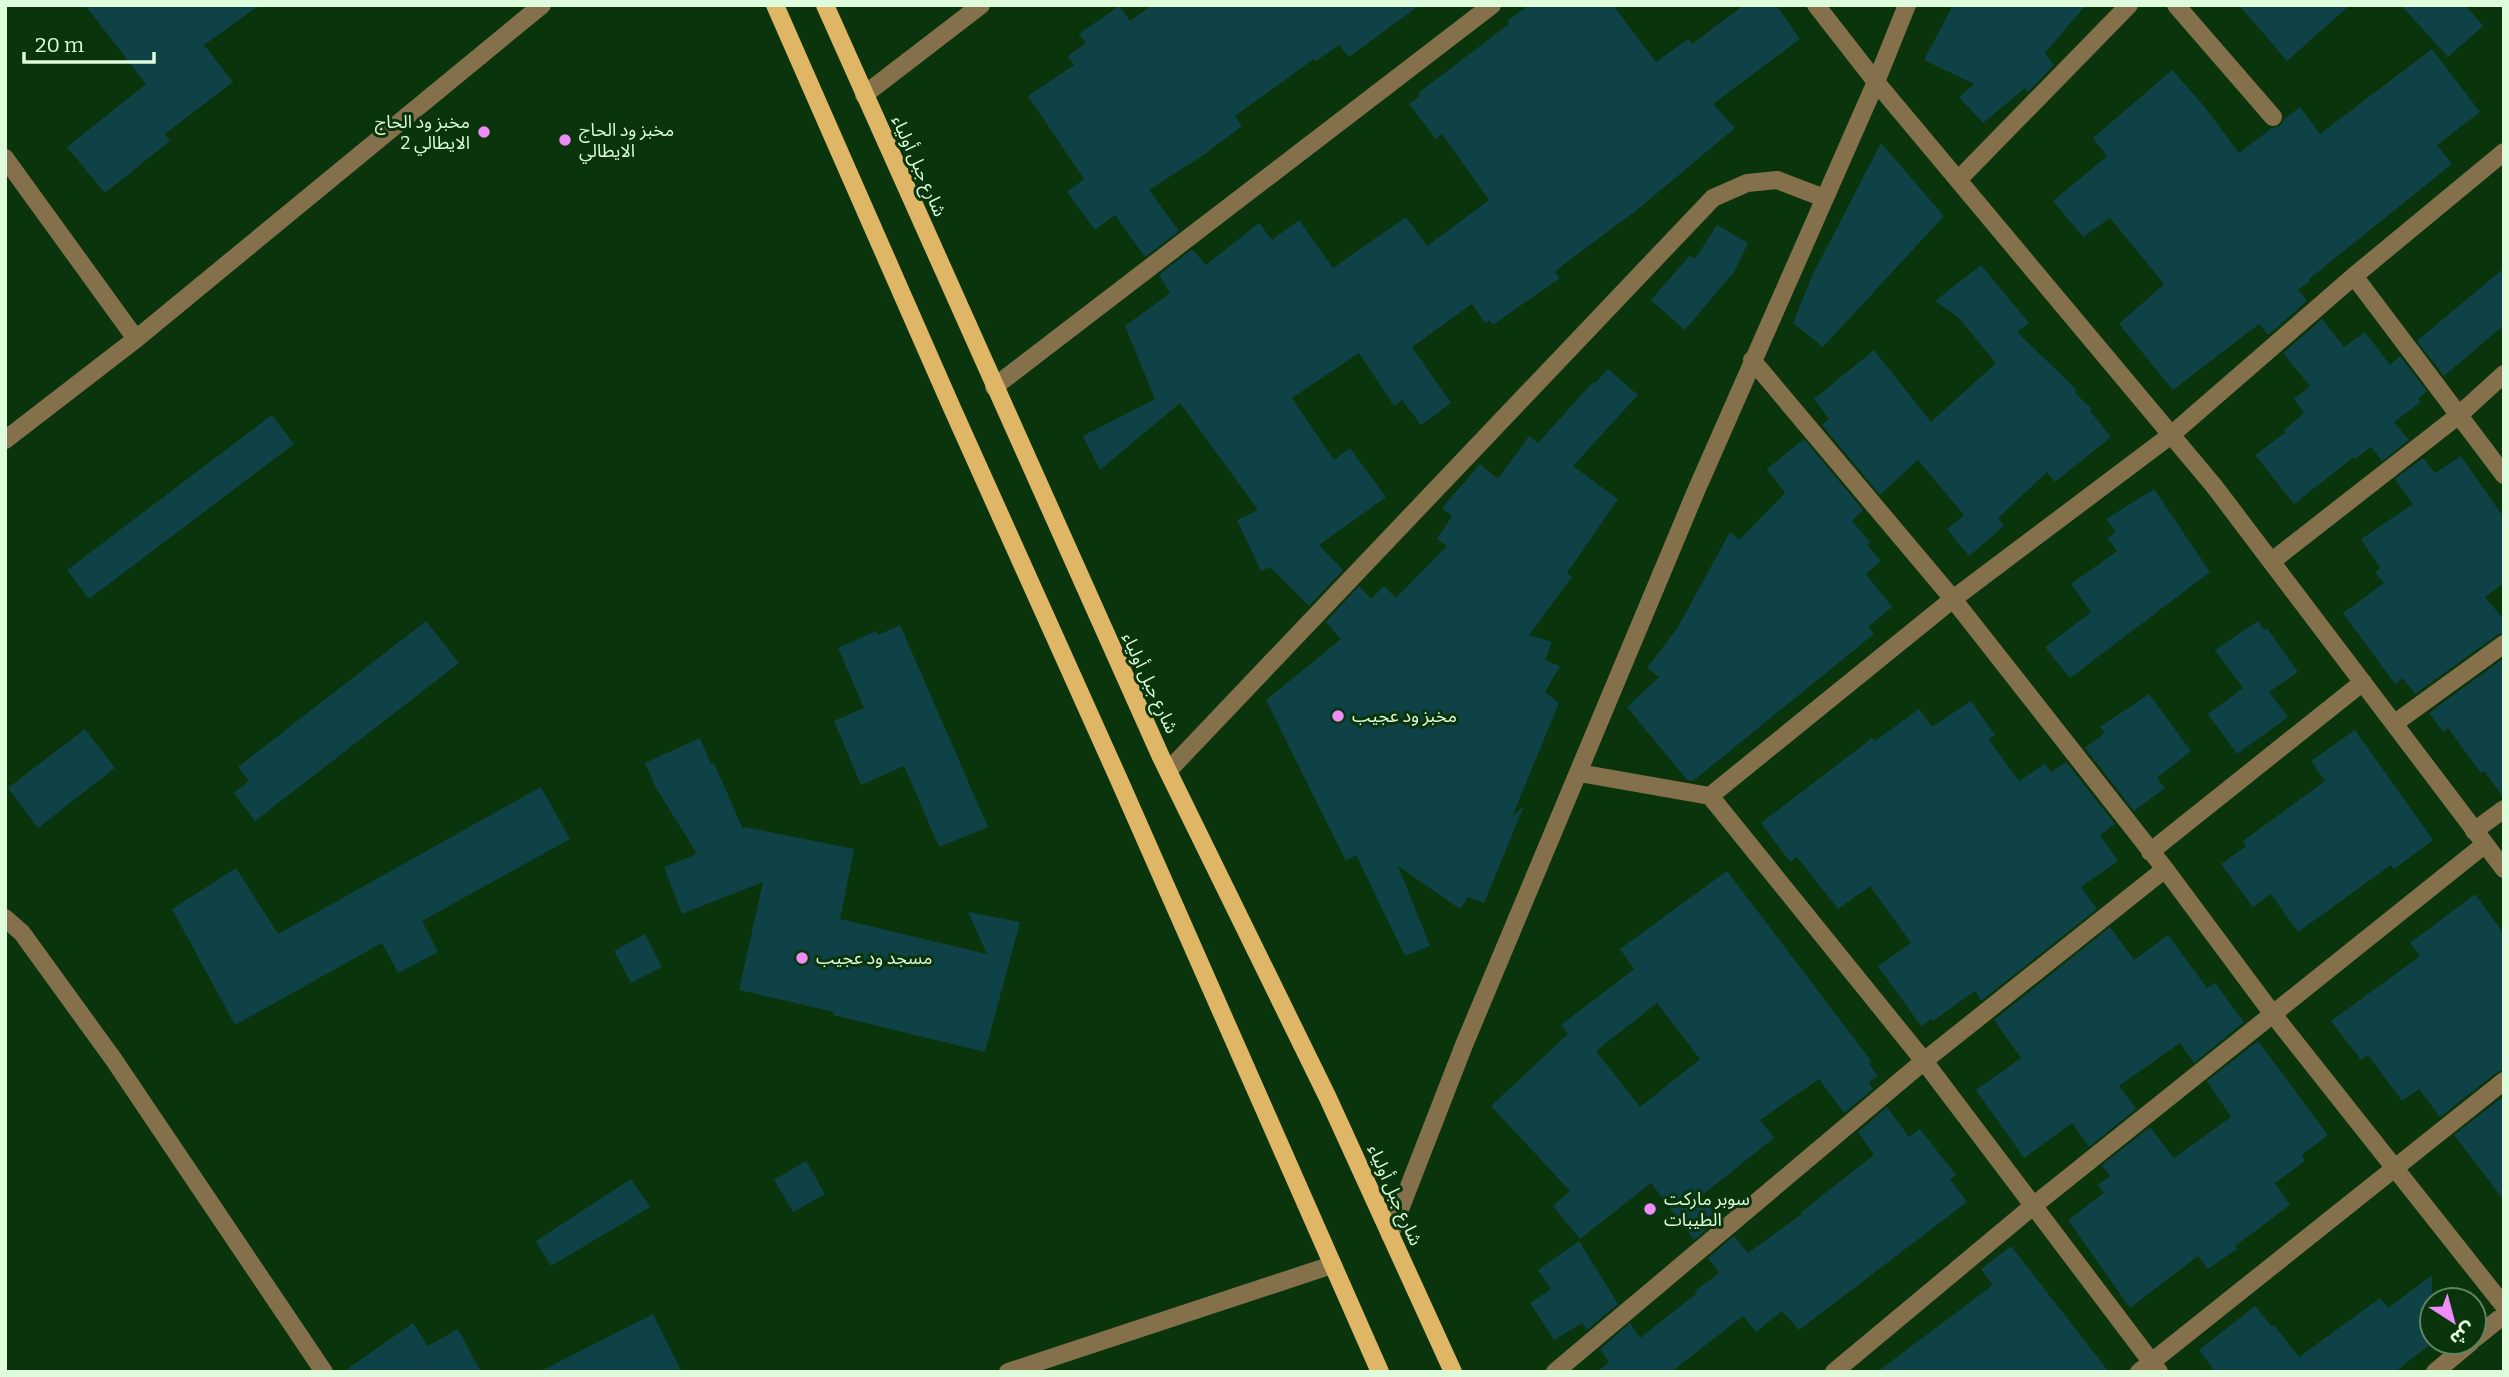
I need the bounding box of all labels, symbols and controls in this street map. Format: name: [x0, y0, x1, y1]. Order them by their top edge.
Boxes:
scale bar: [24, 21, 154, 65]
text: 20 m: [35, 32, 84, 58]
place label: مخبز ود الحاج الايطالي 2: [375, 111, 470, 156]
street label: شارع جبل أولياء: [884, 112, 951, 221]
place label: مخبز ود الحاج الايطالي: [579, 119, 674, 164]
marker: مخبز ود الحاج الايطالي 2: [476, 124, 492, 140]
marker: مخبز ود الحاج الايطالي: [557, 132, 573, 148]
street label: شارع جبل أولياء: [1114, 629, 1183, 738]
place label: مخبز ود عجيب: [1352, 705, 1457, 727]
marker: مخبز ود عجيب: [1330, 708, 1346, 724]
place label: مسجد ود عجيب: [816, 947, 933, 969]
marker: مسجد ود عجيب: [794, 950, 810, 966]
street label: شارع جبل أولياء: [1360, 1141, 1427, 1250]
place label: سوبر ماركت الطيبات: [1664, 1188, 1750, 1231]
marker: سوبر ماركت الطيبات: [1642, 1201, 1658, 1217]
north arrow: [2418, 1286, 2488, 1356]
text: ش: [2445, 1317, 2480, 1351]

